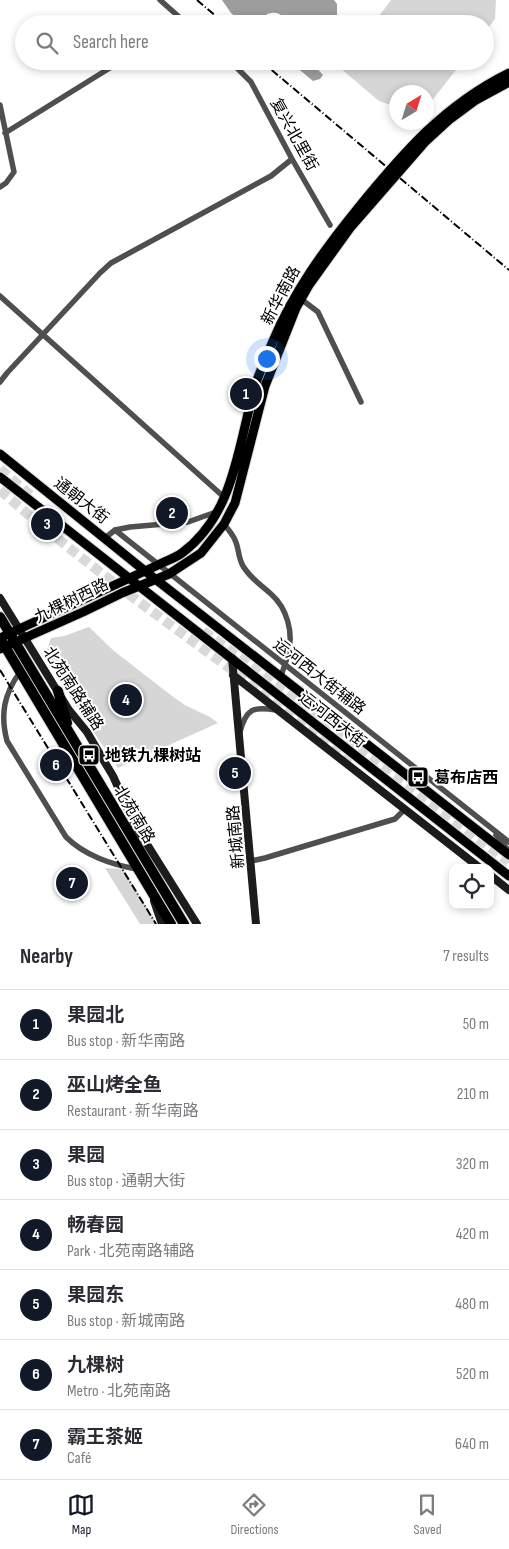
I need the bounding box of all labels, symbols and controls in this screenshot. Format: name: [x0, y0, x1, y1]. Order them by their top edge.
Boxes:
search box: [15, 15, 494, 70]
icon: search: [33, 29, 61, 57]
text: Search here: [73, 31, 149, 54]
north arrow: [389, 85, 434, 130]
street label: 复兴北里街: [266, 95, 321, 174]
street label: 新华南路: [258, 263, 305, 328]
your location: [254, 346, 280, 372]
pin: 1: [230, 375, 262, 413]
street label: 通朝大街: [50, 474, 112, 528]
pin: 2: [156, 494, 188, 532]
pin: 3: [31, 505, 63, 543]
street label: 九棵树西路: [32, 575, 112, 627]
street label: 运河西大街辅路: [269, 635, 369, 719]
street label: 北苑南路辅路: [39, 643, 107, 734]
pin: 4: [110, 681, 142, 719]
street label: 运河西大街: [295, 688, 369, 752]
bus stop icon: 地铁九棵树站: [77, 743, 101, 767]
pin: 6: [40, 746, 72, 784]
place label: 地铁九棵树站: [105, 746, 201, 766]
pin: 5: [219, 754, 251, 792]
bus stop icon: 葛布店西: [406, 765, 430, 789]
place label: 葛布店西: [434, 769, 498, 788]
street label: 北苑南路: [109, 782, 158, 847]
street label: 新城南路: [224, 804, 249, 870]
pin: 7: [56, 864, 88, 902]
map controls: [449, 864, 494, 909]
button: locate: [449, 864, 494, 909]
text: Nearby: [20, 944, 73, 969]
text: 7 results: [443, 947, 489, 966]
text: 果园北: [67, 1004, 124, 1027]
text: 1: [33, 1015, 39, 1034]
text: 50 m: [463, 1015, 489, 1034]
text: Bus stop · 新华南路: [67, 1032, 185, 1051]
text: 巫山烤全鱼: [67, 1074, 162, 1097]
text: 2: [32, 1085, 40, 1104]
text: 210 m: [457, 1085, 489, 1104]
text: Restaurant · 新华南路: [67, 1102, 199, 1121]
text: 果园: [67, 1144, 105, 1167]
text: 3: [32, 1155, 40, 1174]
text: 320 m: [456, 1155, 489, 1174]
text: Bus stop · 通朝大街: [67, 1172, 185, 1191]
text: 畅春园: [67, 1214, 124, 1237]
text: 4: [32, 1225, 40, 1244]
text: 420 m: [456, 1225, 489, 1244]
text: Park · 北苑南路辅路: [67, 1242, 195, 1261]
text: 果园东: [67, 1284, 124, 1307]
text: 5: [32, 1295, 40, 1314]
text: 480 m: [455, 1295, 489, 1314]
text: Bus stop · 新城南路: [67, 1312, 185, 1331]
text: 九棵树: [67, 1354, 124, 1377]
text: 6: [32, 1365, 40, 1384]
text: 520 m: [456, 1365, 489, 1384]
text: Metro · 北苑南路: [67, 1382, 171, 1401]
text: 霸王茶姬: [67, 1426, 143, 1449]
text: 7: [33, 1435, 39, 1454]
text: 640 m: [455, 1435, 489, 1454]
text: Café: [67, 1449, 91, 1468]
tab: Map: [67, 1491, 95, 1538]
tab: Directions: [230, 1491, 279, 1538]
tab: Saved: [413, 1491, 442, 1538]

